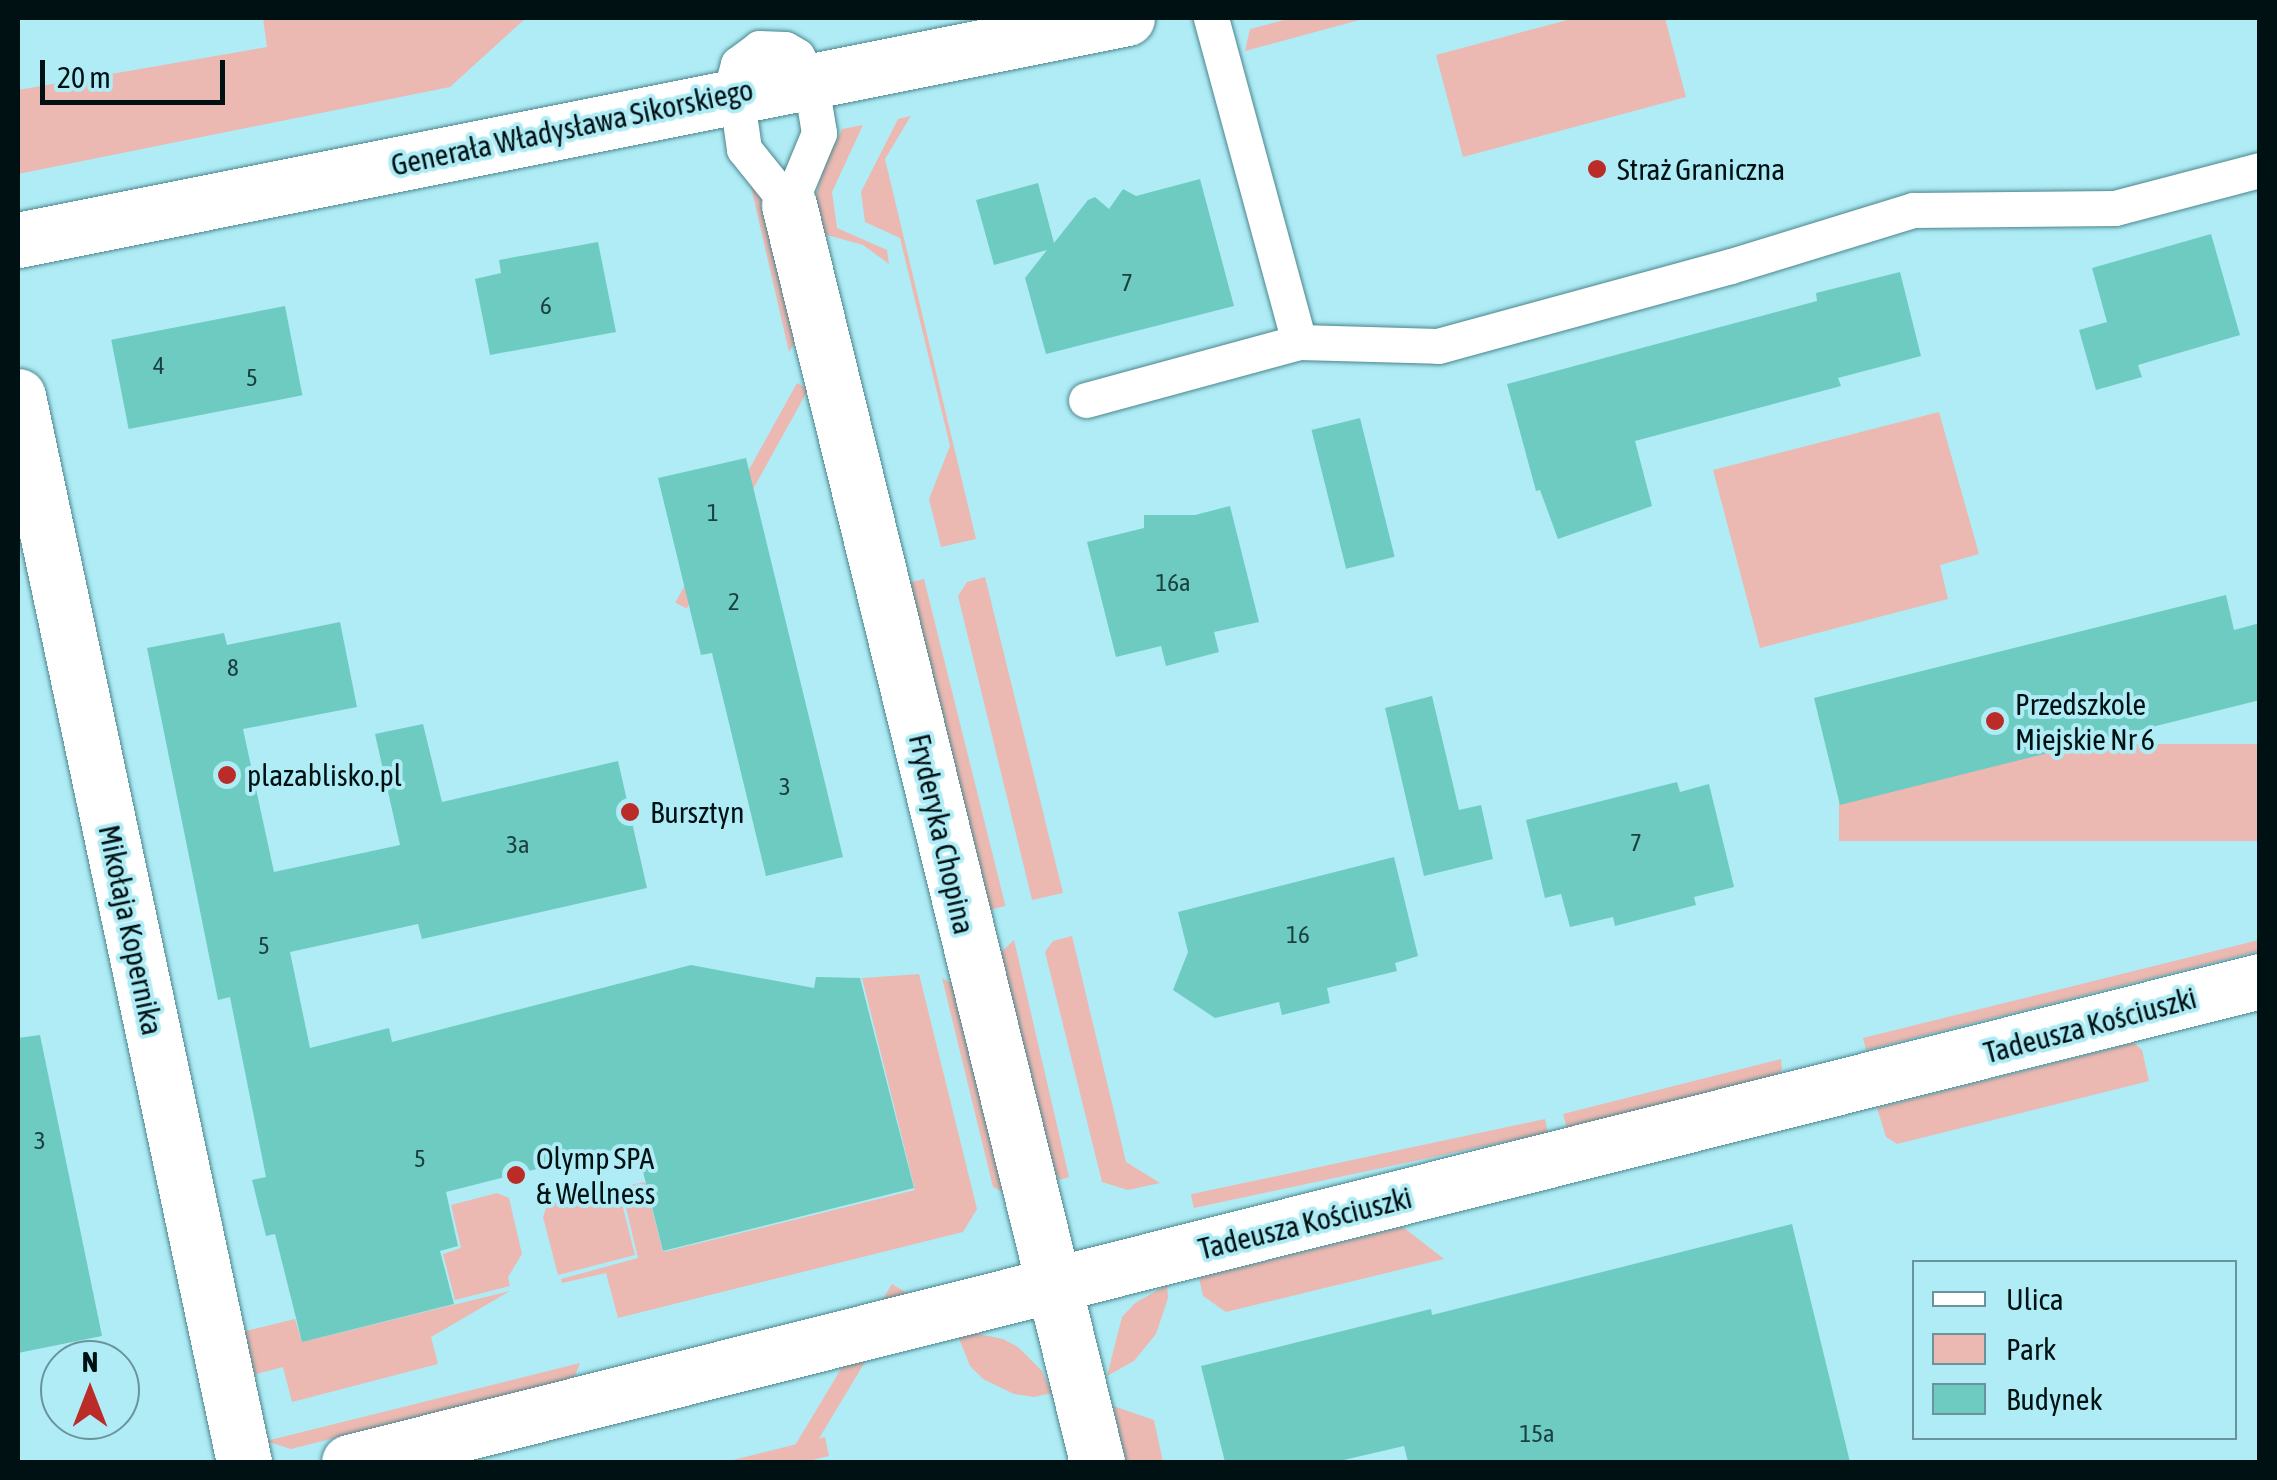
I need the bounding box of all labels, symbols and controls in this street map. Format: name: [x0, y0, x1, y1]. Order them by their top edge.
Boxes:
scale bar: [45, 40, 230, 102]
text: 20 m: [57, 60, 111, 94]
street label: Generała Władysława Sikorskiego: [388, 71, 756, 183]
place label: Straż Graniczna: [1617, 151, 1785, 187]
marker: Straż Graniczna: [1586, 158, 1608, 180]
house number: 7: [1121, 267, 1133, 297]
house number: 6: [540, 290, 552, 320]
house number: 4: [153, 350, 165, 380]
house number: 5: [246, 362, 258, 392]
house number: 1: [707, 497, 719, 527]
house number: 16a: [1155, 567, 1191, 597]
house number: 2: [728, 586, 740, 616]
house number: 8: [227, 652, 239, 682]
place label: Przedszkole Miejskie Nr 6: [2015, 686, 2155, 756]
marker: Przedszkole Miejskie Nr 6: [1984, 710, 2006, 732]
street label: Fryderyka Chopina: [901, 730, 983, 938]
place label: plazablisko.pl: [247, 757, 402, 793]
marker: plazablisko.pl: [216, 764, 238, 786]
house number: 3: [779, 771, 791, 801]
place label: Bursztyn: [650, 794, 744, 830]
marker: Bursztyn: [619, 801, 641, 823]
street label: Mikołaja Kopernika: [91, 822, 171, 1038]
house number: 7: [1630, 827, 1642, 857]
house number: 3a: [506, 829, 530, 859]
house number: 16: [1286, 919, 1310, 949]
house number: 5: [258, 930, 270, 960]
street label: Tadeusza Kościuszki: [1980, 979, 2200, 1071]
house number: 3: [34, 1125, 46, 1155]
place label: Olymp SPA & Wellness: [536, 1140, 655, 1210]
house number: 5: [414, 1143, 426, 1173]
marker: Olymp SPA & Wellness: [505, 1164, 527, 1186]
street label: Tadeusza Kościuszki: [1195, 1179, 1415, 1267]
legend: [1912, 1260, 2237, 1440]
text: Ulica: [2006, 1282, 2064, 1316]
text: Park: [2006, 1332, 2056, 1366]
north arrow: [40, 1340, 140, 1440]
text: N: [82, 1346, 98, 1378]
text: Budynek: [2006, 1382, 2103, 1416]
house number: 15a: [1519, 1418, 1555, 1448]

